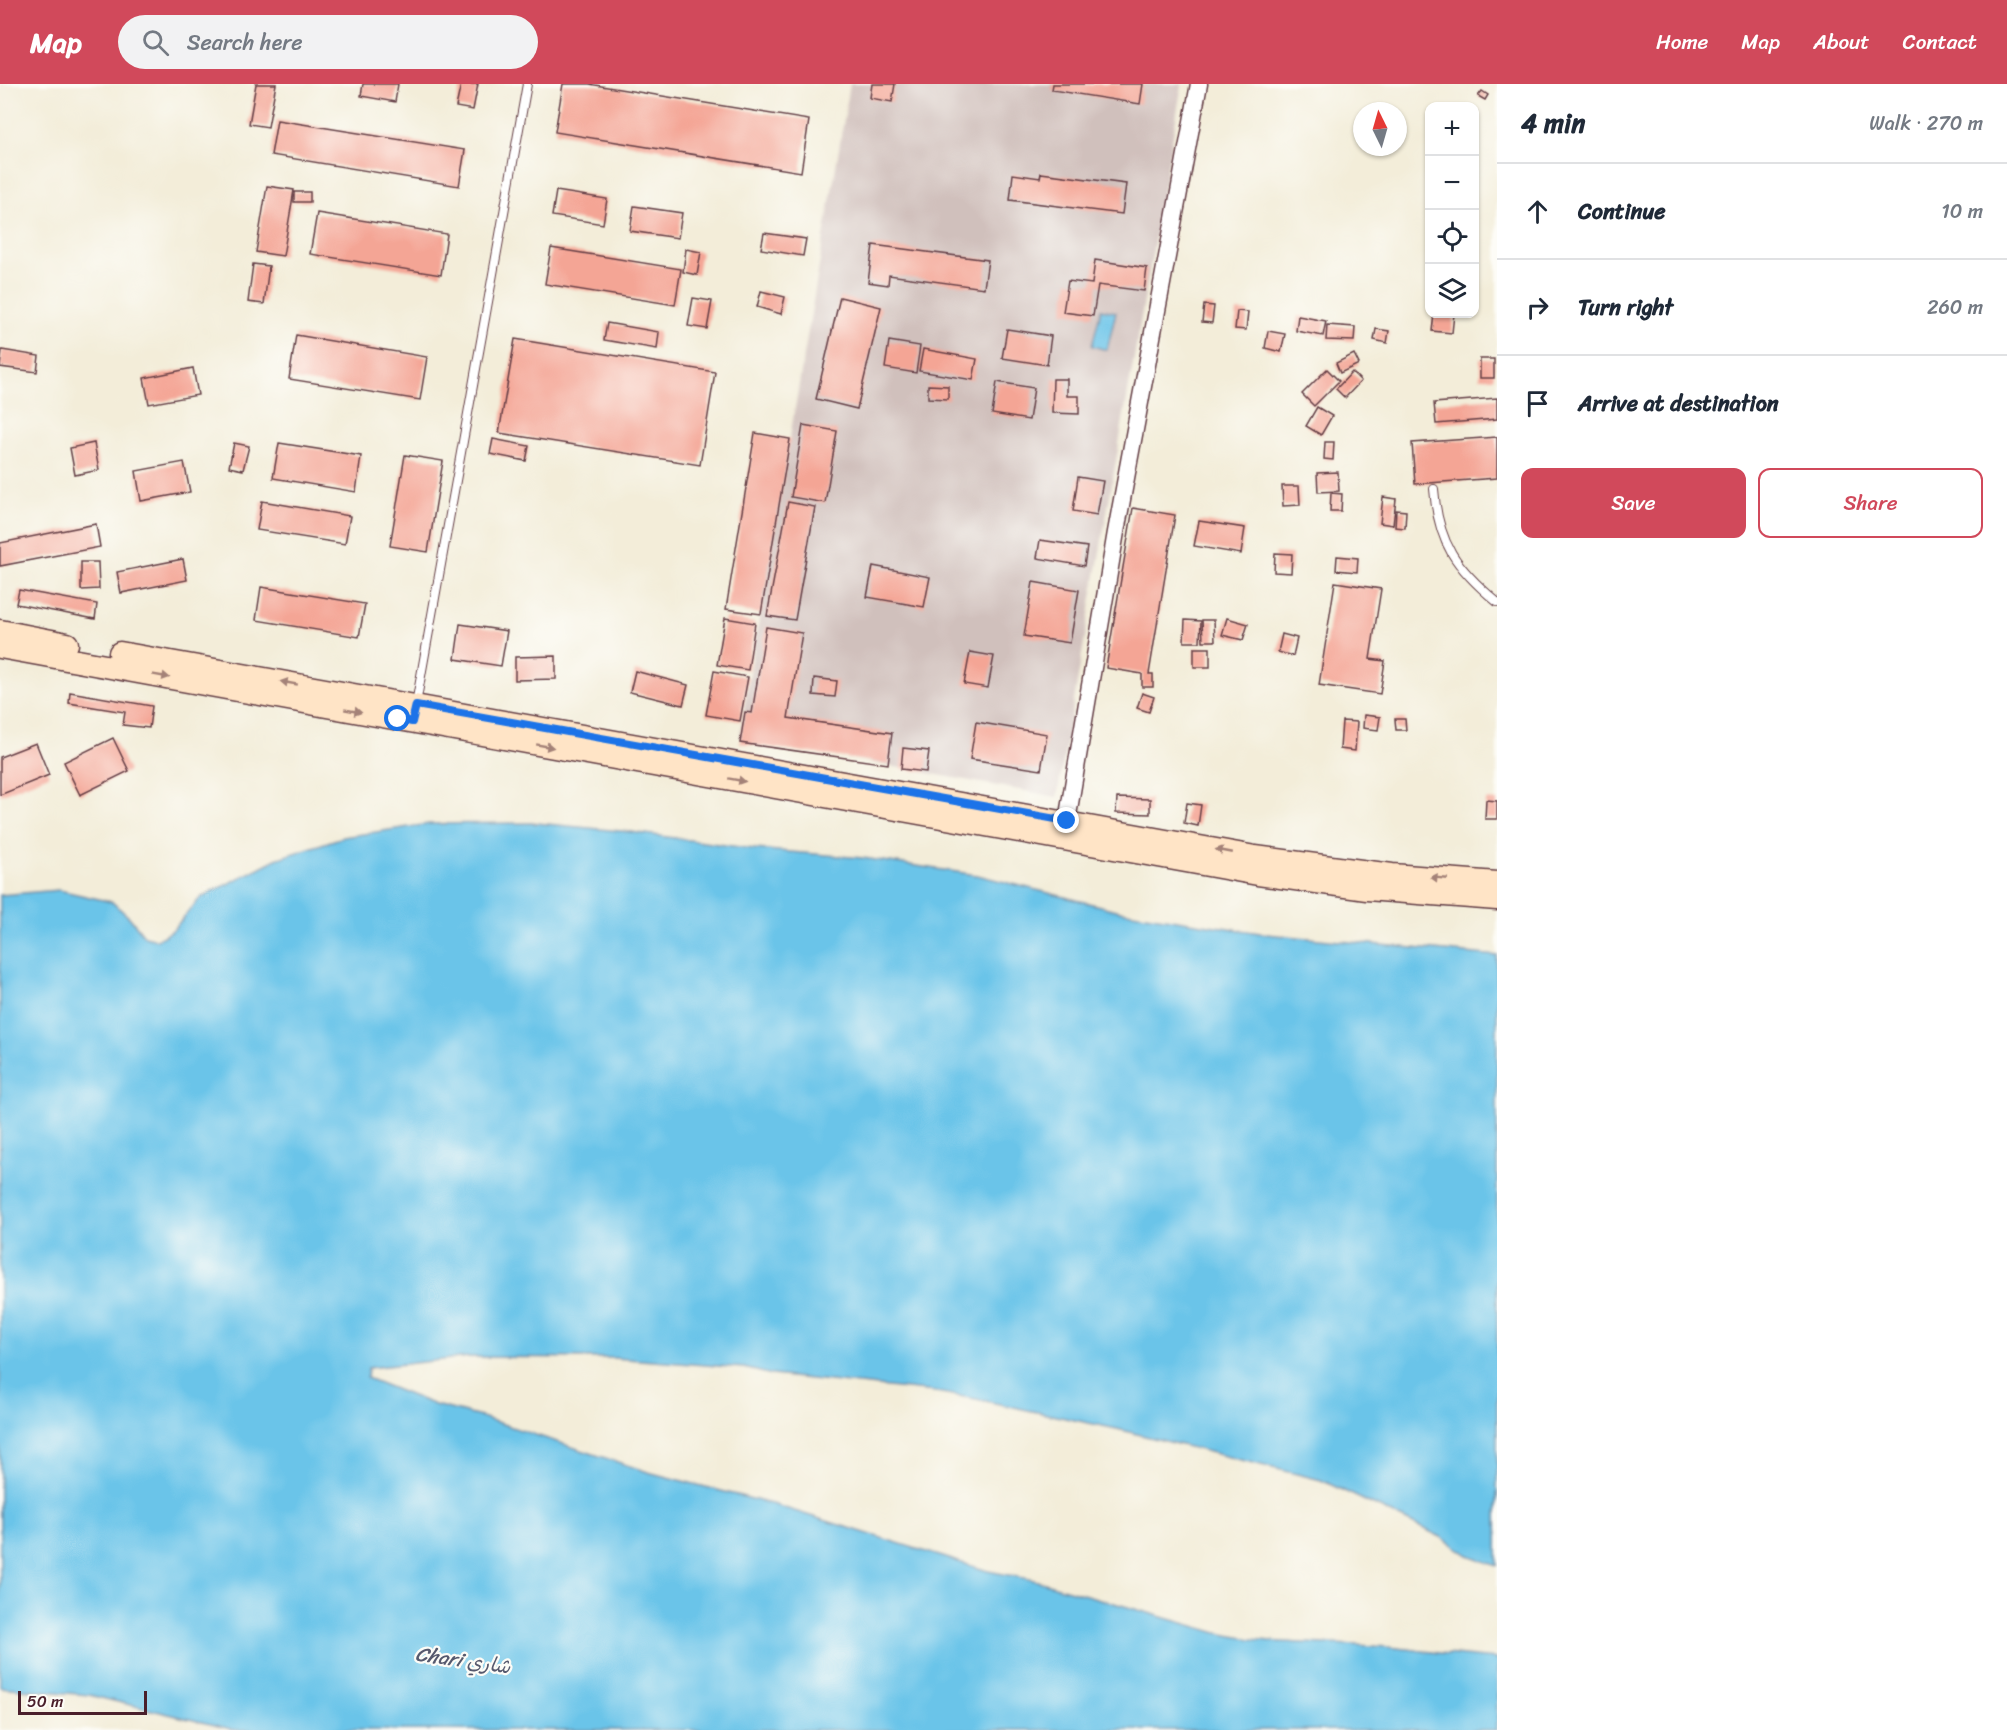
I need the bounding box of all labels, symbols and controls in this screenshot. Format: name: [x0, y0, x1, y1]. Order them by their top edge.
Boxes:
search box: [118, 15, 538, 69]
text: Map: [30, 18, 82, 67]
text: Search here: [187, 23, 303, 62]
text: Home: [1656, 23, 1708, 61]
text: Map: [1741, 23, 1780, 61]
text: About: [1813, 23, 1870, 61]
text: Contact: [1903, 23, 1977, 61]
icon: search: [139, 26, 172, 59]
text: 4 min: [1521, 100, 1585, 146]
north arrow: [1353, 102, 1407, 156]
map controls: [1425, 102, 1479, 318]
button: +: [1425, 102, 1479, 156]
text: Walk · 270 m: [1869, 106, 1983, 141]
button: −: [1425, 156, 1479, 210]
text: Continue: [1578, 192, 1666, 231]
text: 10 m: [1941, 194, 1983, 229]
icon: ahead: [1521, 195, 1554, 228]
button: locate: [1425, 210, 1479, 264]
button: layers: [1425, 264, 1479, 318]
text: Turn right: [1578, 288, 1673, 327]
text: 260 m: [1927, 290, 1983, 325]
icon: right: [1521, 291, 1554, 324]
text: Arrive at destination: [1578, 384, 1779, 423]
icon: arrive: [1521, 387, 1554, 420]
button: Save: [1521, 468, 1746, 538]
button: Share: [1758, 468, 1983, 538]
one-way arrow: [151, 672, 170, 681]
one-way arrow: [279, 678, 298, 687]
route start: [384, 705, 410, 731]
one-way arrow: [343, 707, 362, 716]
one-way arrow: [535, 741, 554, 750]
one-way arrow: [727, 776, 746, 785]
route end: [1053, 807, 1079, 833]
one-way arrow: [1215, 846, 1234, 855]
one-way arrow: [1429, 873, 1448, 883]
water label: Chari شاري: [413, 1637, 513, 1685]
text: 50 m: [27, 1687, 63, 1716]
scale bar: [18, 1688, 147, 1716]

